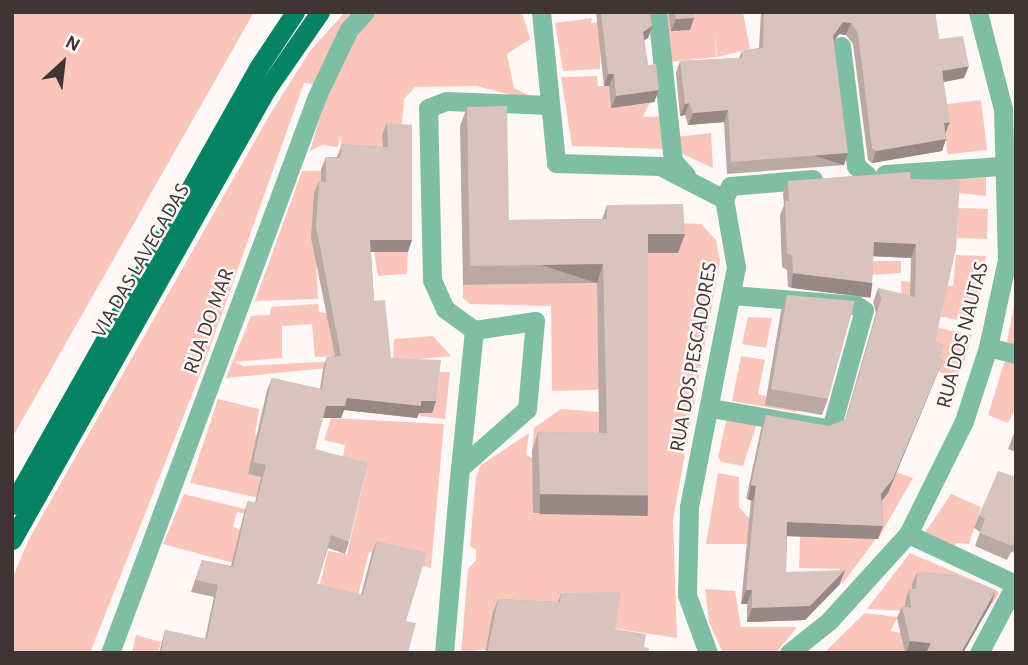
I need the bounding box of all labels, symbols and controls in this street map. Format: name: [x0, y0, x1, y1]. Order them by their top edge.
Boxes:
north arrow: [28, 28, 98, 98]
text: N: [63, 32, 83, 55]
street label: VIA DAS LAVEGADAS: [87, 179, 195, 343]
street label: RUA DOS NAUTAS: [931, 259, 995, 411]
street label: RUA DOS PESCADORES: [665, 260, 723, 454]
street label: RUA DO MAR: [178, 265, 240, 377]

